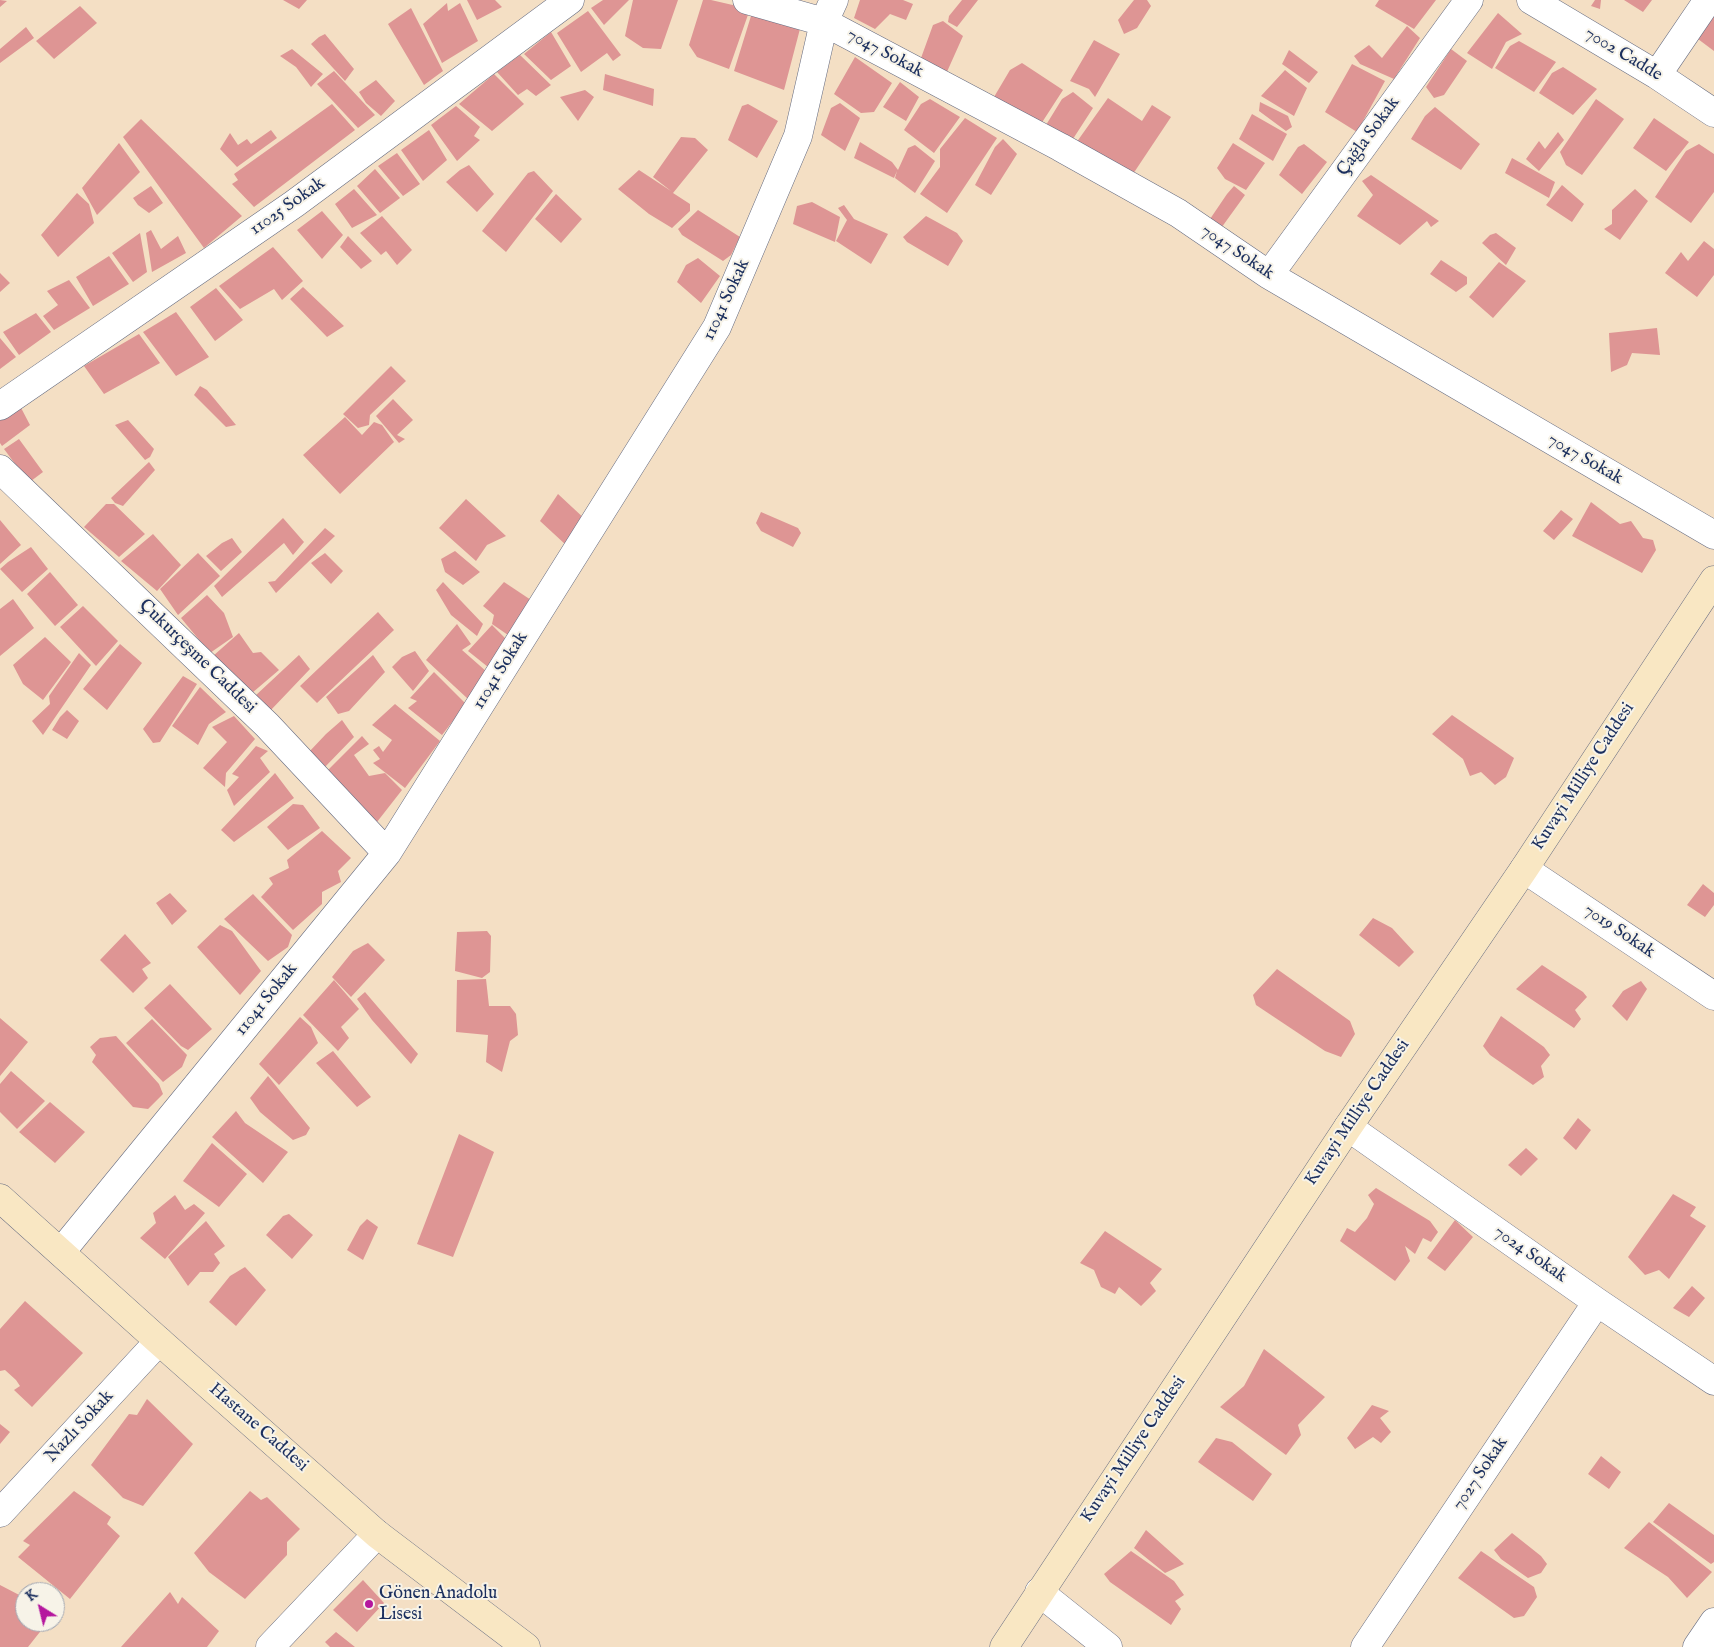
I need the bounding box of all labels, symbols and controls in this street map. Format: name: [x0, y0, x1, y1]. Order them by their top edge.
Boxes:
street label: 7002 Cadde: [1580, 23, 1666, 87]
street label: 7047 Sokak: [843, 25, 927, 83]
street label: Çağla Sokak: [1333, 93, 1405, 181]
street label: 11025 Sokak: [246, 173, 330, 241]
street label: 7047 Sokak: [1196, 221, 1278, 285]
street label: 11041 Sokak: [699, 256, 755, 344]
street label: 7047 Sokak: [1543, 430, 1627, 490]
street label: Çukurçeşme Caddesi: [134, 595, 260, 719]
street label: 11041 Sokak: [469, 628, 533, 714]
street label: Kuvayi Milliye Caddesi: [1528, 699, 1640, 855]
street label: 7019 Sokak: [1579, 900, 1659, 964]
street label: 11041 Sokak: [231, 959, 303, 1041]
street label: Kuvayi Milliye Caddesi: [1301, 1036, 1415, 1190]
street label: 7024 Sokak: [1489, 1222, 1571, 1288]
street label: Kuvayi Milliye Caddesi: [1077, 1373, 1191, 1527]
street label: Hastane Caddesi: [204, 1379, 312, 1477]
street label: Nazlı Sokak: [41, 1386, 119, 1468]
street label: 7027 Sokak: [1449, 1433, 1513, 1515]
north arrow: [15, 1582, 65, 1632]
place label: Gönen Anadolu Lisesi: [379, 1583, 497, 1626]
text: K: [22, 1585, 41, 1606]
marker: Gönen Anadolu Lisesi: [363, 1598, 375, 1610]

